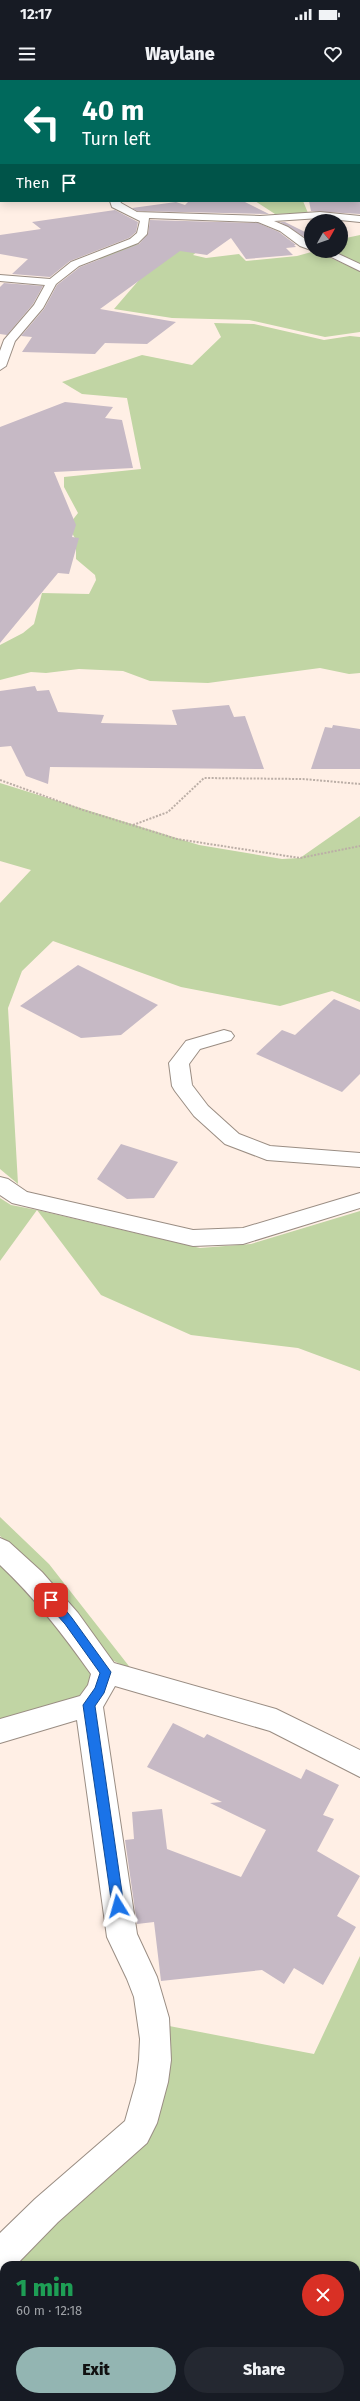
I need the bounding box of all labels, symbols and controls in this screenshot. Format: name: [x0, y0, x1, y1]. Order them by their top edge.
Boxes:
text: 12:17: [20, 5, 52, 23]
icon: menu: [16, 43, 38, 65]
text: Waylane: [145, 43, 215, 65]
icon: heart: [322, 43, 344, 65]
text: 40 m: [82, 94, 145, 127]
icon: left: [16, 96, 68, 148]
text: Turn left: [82, 128, 151, 150]
icon: arrive: [58, 172, 80, 194]
text: Then: [16, 174, 50, 192]
north arrow: [304, 214, 348, 258]
map controls: [304, 214, 348, 258]
pin: [34, 1583, 68, 1617]
icon: arrive: [40, 1589, 62, 1611]
position arrow: [97, 1885, 139, 1927]
text: 1 min: [16, 2274, 74, 2302]
button: close: [302, 2274, 344, 2316]
text: 60 m · 12:18: [16, 2303, 82, 2318]
button: Exit: [16, 2347, 176, 2393]
button: Share: [184, 2347, 344, 2393]

